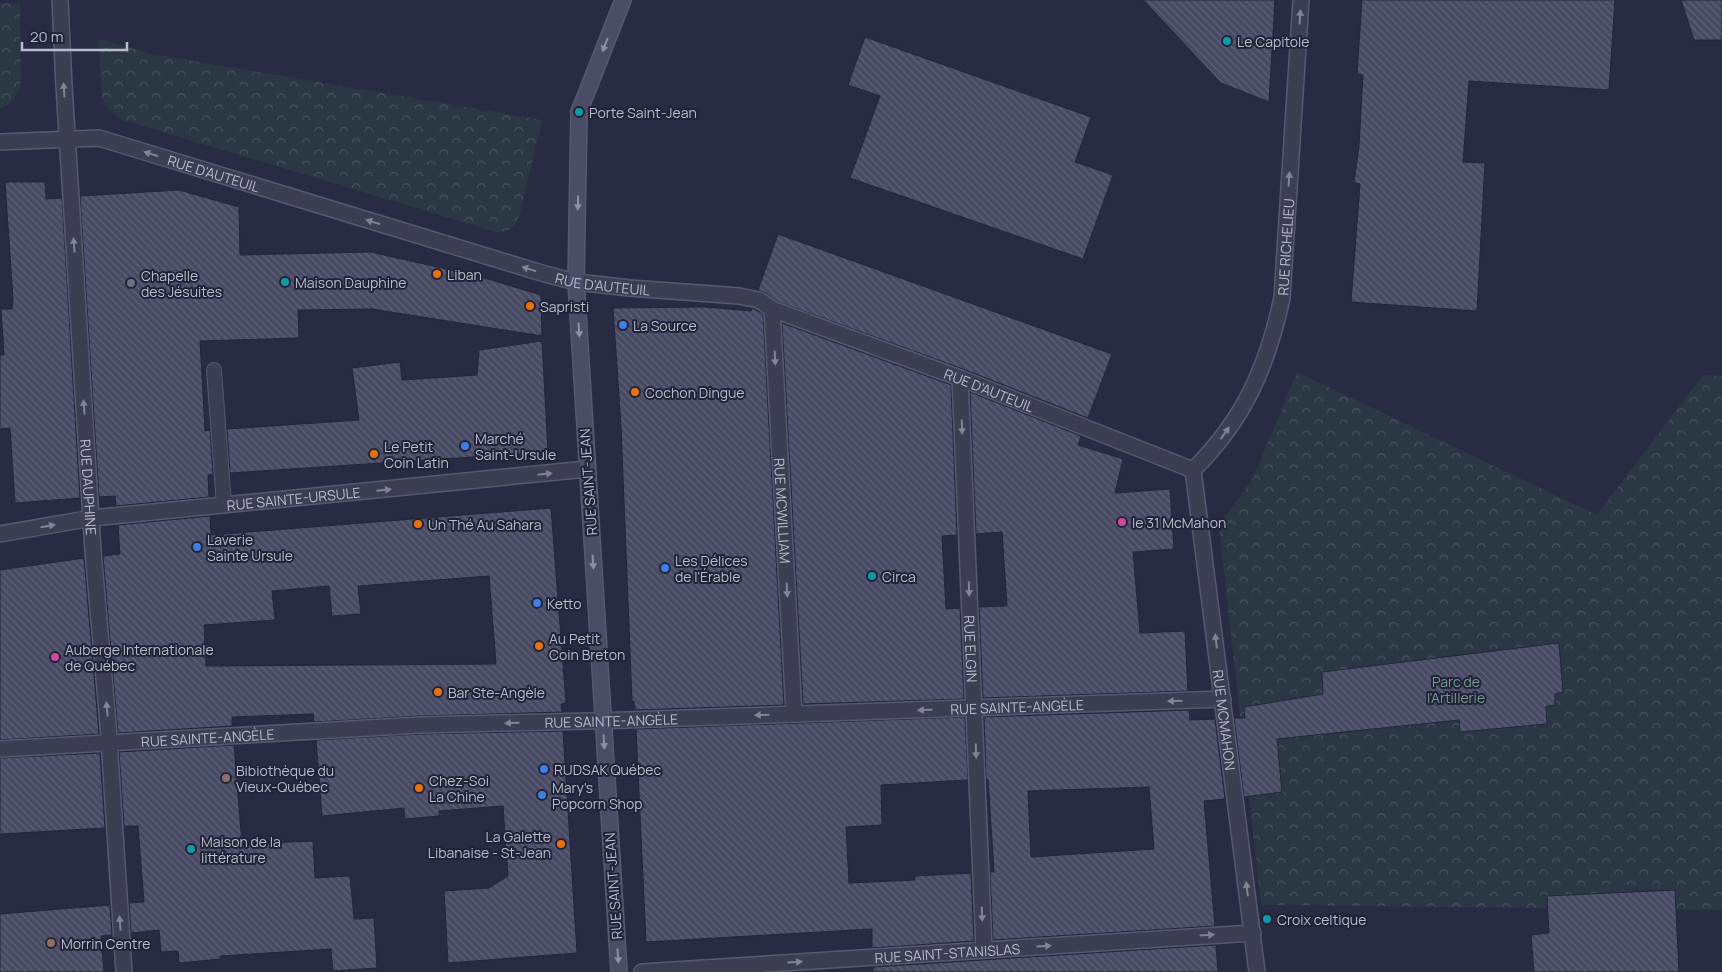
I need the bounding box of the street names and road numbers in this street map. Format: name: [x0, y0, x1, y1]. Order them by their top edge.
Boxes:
street label: RUE D'AUTEUIL: [165, 150, 262, 196]
street label: RUE RICHELIEU: [1273, 198, 1298, 296]
street label: RUE D'AUTEUIL: [553, 268, 651, 299]
street label: RUE D'AUTEUIL: [942, 364, 1037, 416]
street label: RUE SAINT-JEAN: [575, 428, 601, 536]
street label: RUE DAUPHINE: [77, 439, 101, 536]
street label: RUE MCWILLIAM: [771, 457, 795, 564]
street label: RUE SAINTE-URSULE: [226, 482, 361, 514]
street label: RUE ELGIN: [960, 615, 982, 683]
street label: RUE MCMAHON: [1209, 669, 1241, 771]
street label: RUE SAINTE-ANGÈLE: [950, 694, 1084, 718]
street label: RUE SAINTE-ANGÈLE: [544, 709, 678, 731]
street label: RUE SAINTE-ANGÈLE: [140, 724, 275, 750]
street label: RUE SAINT-JEAN: [600, 832, 626, 940]
street label: RUE SAINT-STANISLAS: [874, 938, 1021, 967]

